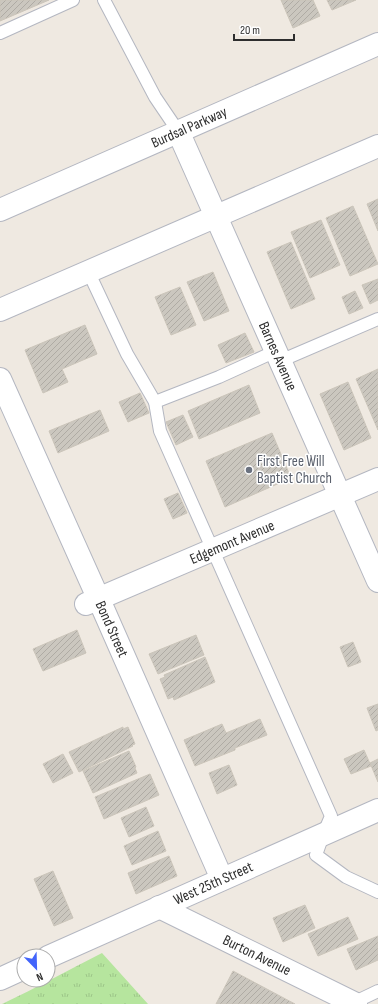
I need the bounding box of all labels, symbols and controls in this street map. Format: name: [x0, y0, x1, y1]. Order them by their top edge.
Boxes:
scale bar: [234, 16, 294, 42]
text: 20 m: [240, 23, 260, 38]
street label: Burdsal Parkway: [148, 102, 230, 153]
street label: Barnes Avenue: [254, 319, 301, 394]
place label: First Free Will Baptist Church: [257, 452, 332, 488]
marker: First Free Will Baptist Church: [244, 465, 254, 475]
street label: Edgemont Avenue: [187, 516, 277, 569]
street label: Bond Street: [91, 598, 133, 661]
street label: West 25th Street: [170, 857, 256, 909]
street label: Burton Avenue: [220, 931, 294, 980]
north arrow: [16, 948, 56, 988]
text: N: [34, 970, 45, 984]

